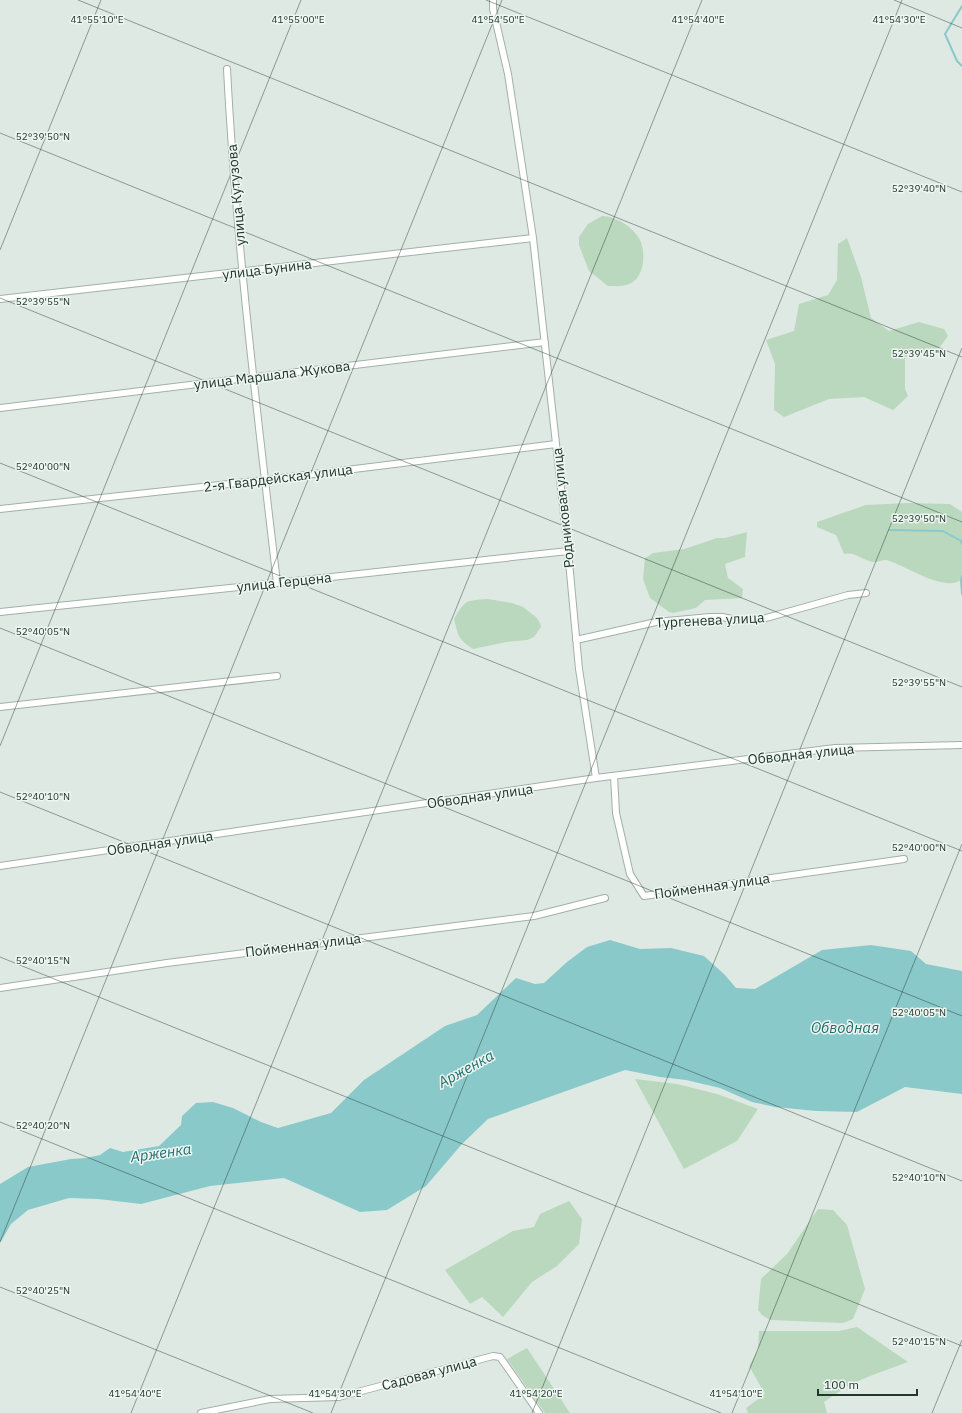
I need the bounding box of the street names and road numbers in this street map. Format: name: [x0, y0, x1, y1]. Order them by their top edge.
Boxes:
street label: улица Кутузова: [223, 143, 249, 247]
street label: улица Бунина: [221, 255, 313, 283]
street label: улица Маршала Жукова: [193, 356, 352, 394]
street label: Родниковая улица: [548, 446, 578, 569]
street label: 2-я Гвардейская улица: [202, 460, 354, 496]
street label: улица Герцена: [236, 568, 333, 596]
street label: Тургенева улица: [655, 608, 766, 632]
street label: Обводная улица: [747, 739, 856, 769]
street label: Обводная улица: [426, 780, 535, 812]
street label: Обводная улица: [106, 827, 215, 859]
street label: Пойменная улица: [653, 869, 772, 903]
street label: Пойменная улица: [244, 929, 363, 961]
street label: Садовая улица: [380, 1352, 479, 1394]

